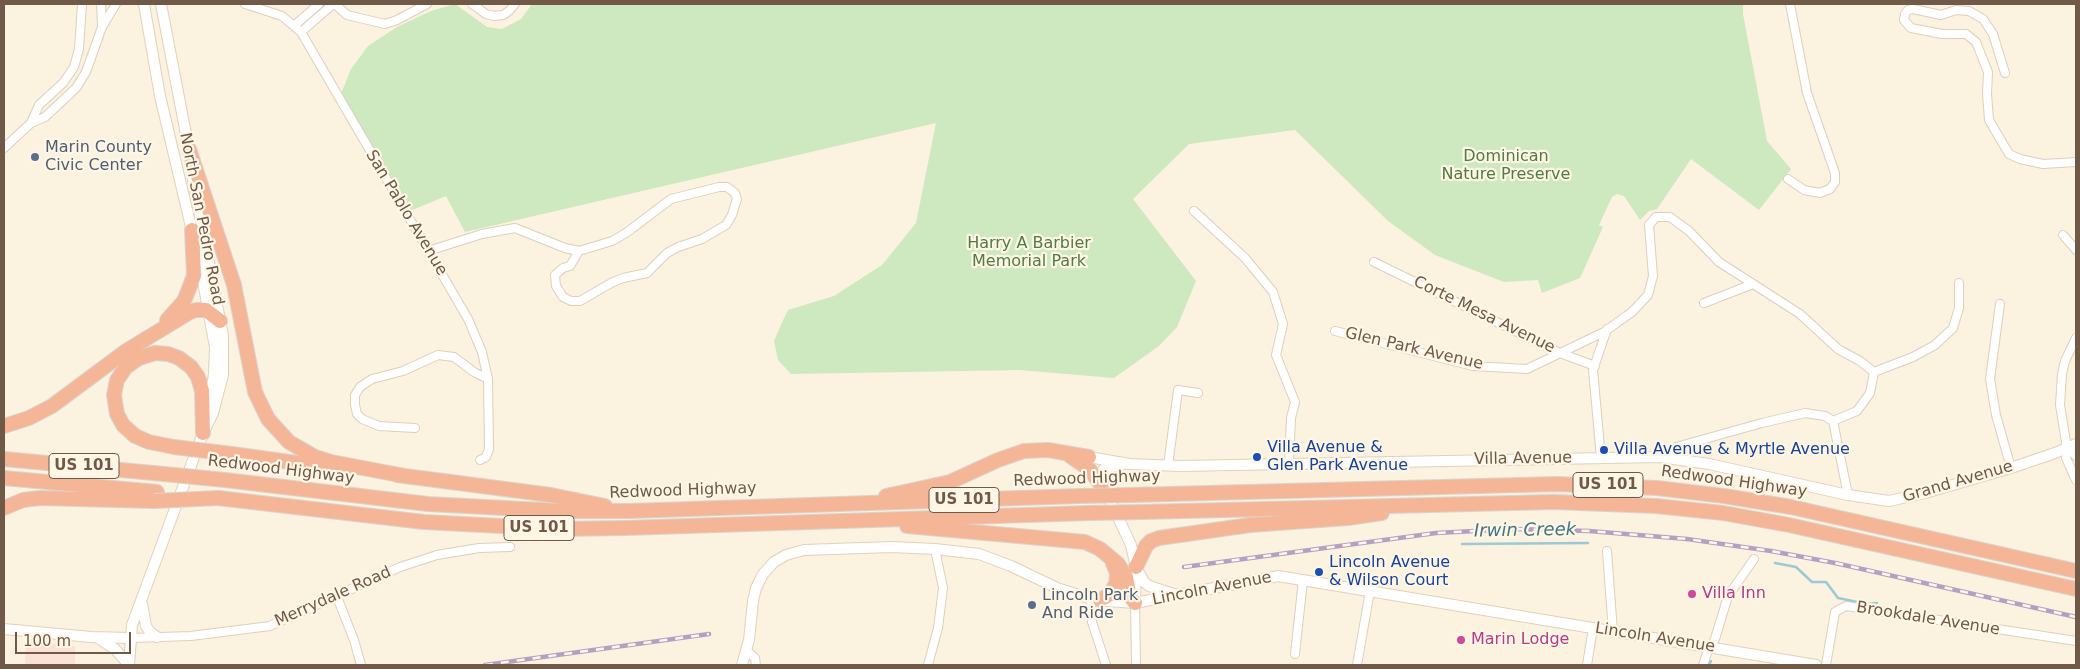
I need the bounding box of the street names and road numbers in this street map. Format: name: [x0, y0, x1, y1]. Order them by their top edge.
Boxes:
street label: North San Pedro Road: [175, 131, 227, 307]
street label: San Pablo Avenue: [361, 147, 451, 279]
street label: Corte Mesa Avenue: [1410, 272, 1558, 358]
street label: Glen Park Avenue: [1343, 324, 1485, 374]
street label: Villa Avenue: [1474, 449, 1572, 469]
street label: Redwood Highway: [207, 451, 355, 489]
road number: US 101: [49, 454, 119, 478]
street label: Grand Avenue: [1901, 457, 2015, 507]
street label: Redwood Highway: [1660, 462, 1808, 502]
street label: Redwood Highway: [1013, 467, 1161, 491]
road number: US 101: [1573, 472, 1643, 498]
street label: Redwood Highway: [609, 479, 757, 503]
road number: US 101: [929, 488, 999, 512]
road number: US 101: [504, 516, 574, 540]
street label: Merrydale Road: [272, 563, 394, 631]
street label: Lincoln Avenue: [1151, 568, 1273, 610]
street label: Brookdale Avenue: [1855, 598, 2001, 640]
street label: Lincoln Avenue: [1594, 619, 1716, 657]

